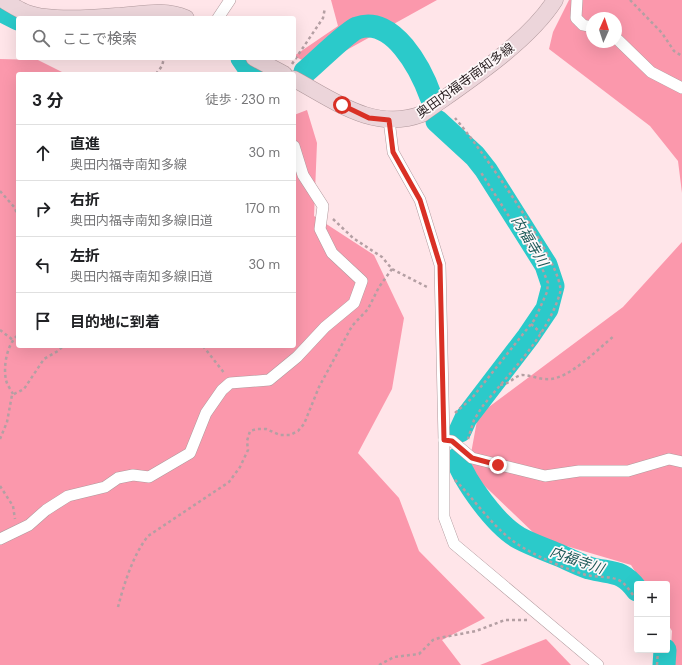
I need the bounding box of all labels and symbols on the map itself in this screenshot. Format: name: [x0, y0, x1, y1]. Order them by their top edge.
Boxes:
north arrow: [586, 12, 622, 48]
street label: 奥田内福寺南知多線: [413, 39, 518, 122]
route start: [333, 96, 351, 114]
water label: 内福寺川: [508, 212, 553, 271]
route end: [489, 456, 507, 474]
water label: 内福寺川: [548, 542, 608, 578]

